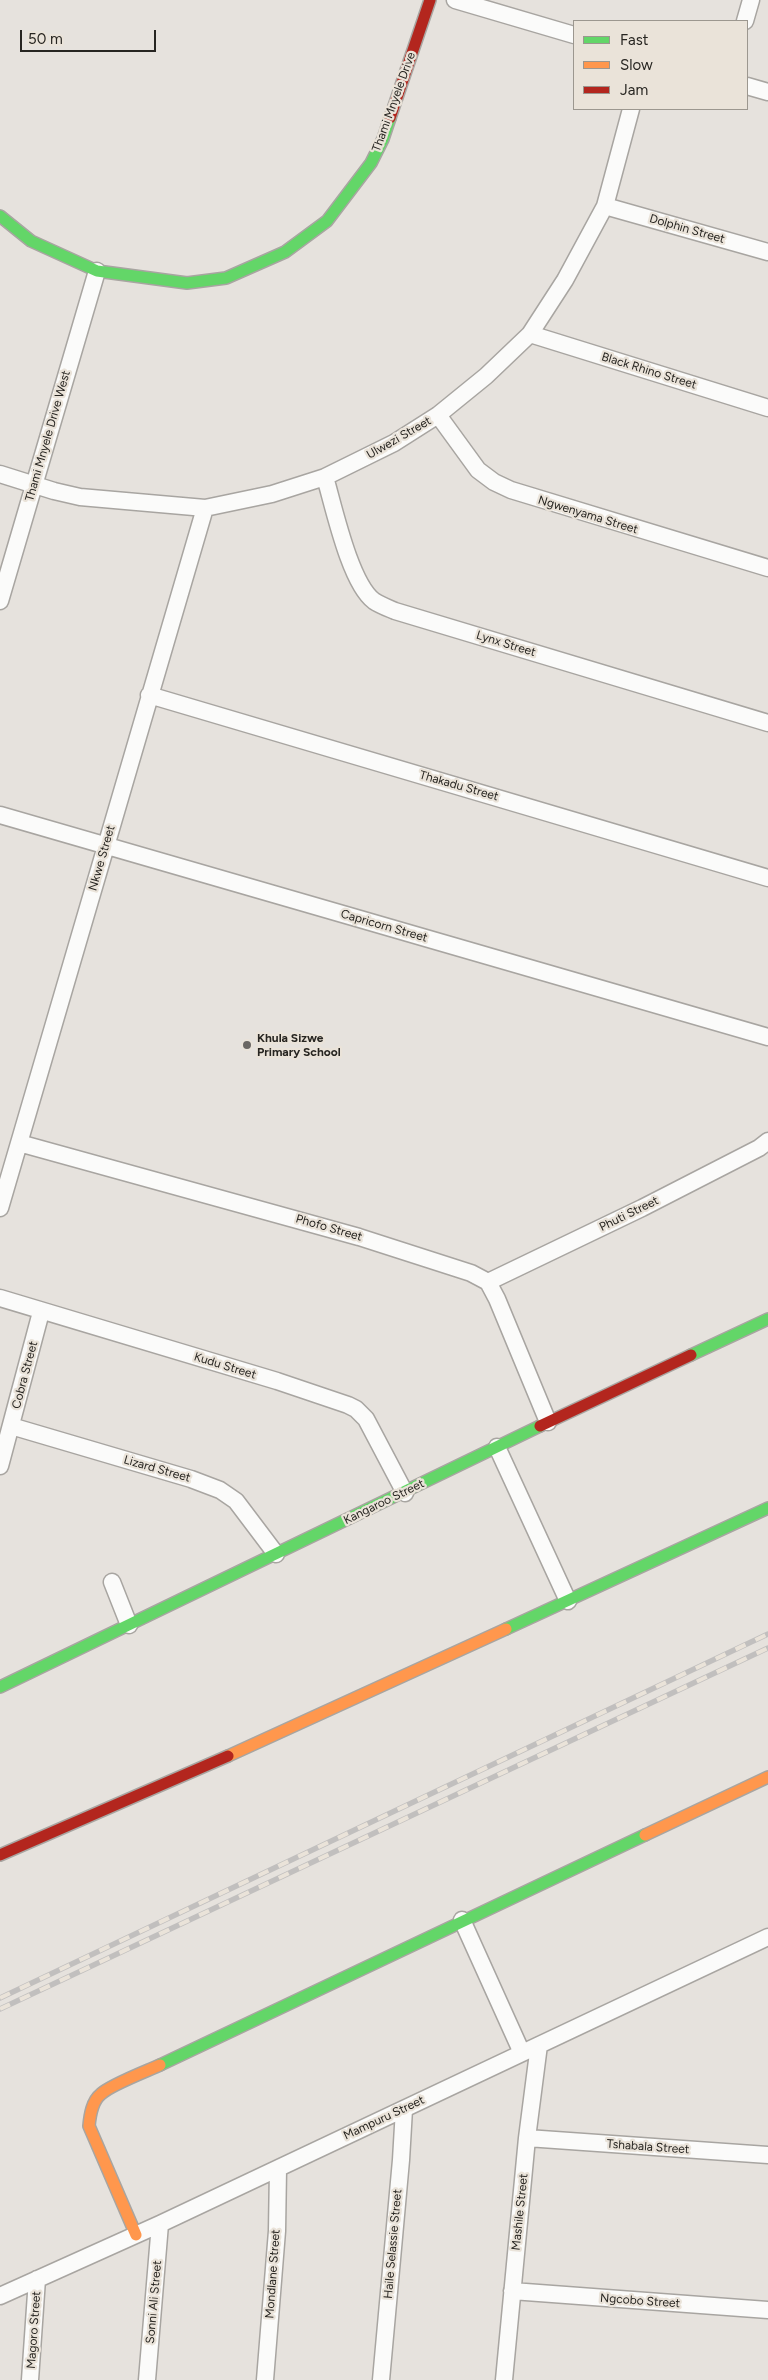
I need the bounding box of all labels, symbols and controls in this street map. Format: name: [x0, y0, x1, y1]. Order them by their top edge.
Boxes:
scale bar: [22, 20, 159, 52]
legend: [573, 20, 748, 110]
text: 50 m: [28, 30, 63, 48]
text: Fast: [620, 31, 648, 49]
street label: Thami Mnyele Drive: [369, 50, 419, 154]
text: Slow: [620, 56, 653, 74]
text: Jam: [620, 81, 648, 99]
street label: Dolphin Street: [648, 211, 726, 247]
street label: Black Rhino Street: [600, 350, 698, 392]
street label: Thami Mnyele Drive West: [22, 369, 74, 503]
street label: Ulwezi Street: [364, 414, 434, 462]
street label: Ngwenyama Street: [536, 493, 640, 537]
street label: Lynx Street: [475, 628, 537, 660]
street label: Thakadu Street: [418, 768, 500, 804]
street label: Nkwe Street: [86, 824, 118, 892]
street label: Capricorn Street: [339, 907, 429, 945]
place label: Khula Sizwe Primary School: [257, 1031, 341, 1059]
marker: Khula Sizwe Primary School: [241, 1039, 253, 1051]
street label: Phuti Street: [597, 1193, 661, 1235]
street label: Phofo Street: [294, 1212, 364, 1244]
street label: Cobra Street: [9, 1340, 41, 1410]
street label: Kudu Street: [192, 1350, 258, 1382]
street label: Lizard Street: [122, 1453, 192, 1485]
street label: Kangaroo Street: [341, 1476, 427, 1528]
street label: Mampuru Street: [341, 2093, 427, 2143]
street label: Tshabala Street: [606, 2137, 690, 2157]
street label: Mashile Street: [509, 2173, 531, 2251]
street label: Haile Selassie Street: [381, 2189, 405, 2299]
street label: Mondlane Street: [263, 2229, 283, 2319]
street label: Sonni Ali Street: [143, 2260, 165, 2344]
street label: Magoro Street: [24, 2291, 44, 2369]
street label: Ngcobo Street: [599, 2291, 681, 2311]

